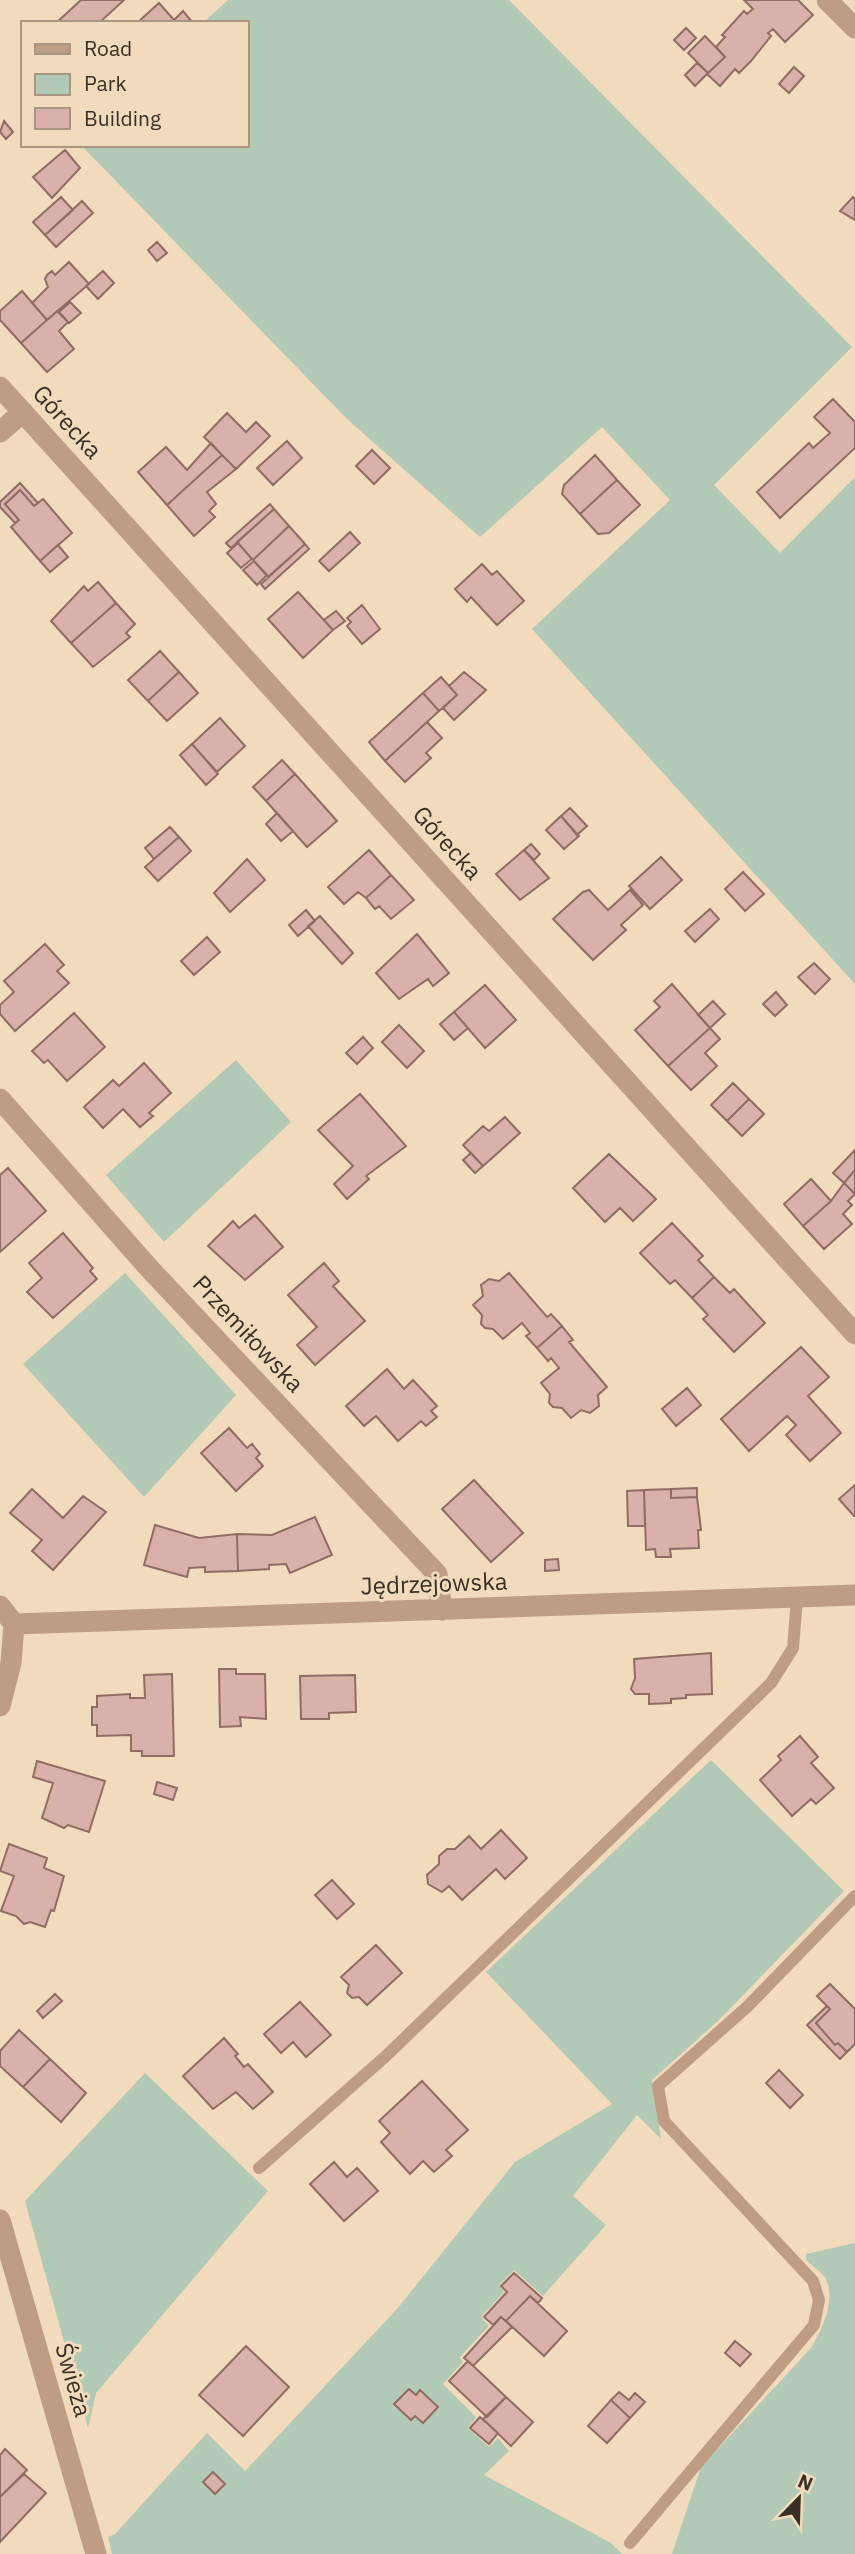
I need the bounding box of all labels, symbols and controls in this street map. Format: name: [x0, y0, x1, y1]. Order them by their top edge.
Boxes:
legend: [21, 21, 248, 147]
text: Road: [84, 34, 132, 62]
text: Park: [84, 69, 127, 97]
text: Building: [84, 104, 161, 132]
street label: Górecka: [26, 377, 110, 465]
street label: Górecka: [406, 798, 490, 886]
street label: Przemiłowska: [186, 1268, 312, 1399]
street label: Jędrzejowska: [360, 1564, 508, 1602]
street label: Świeża: [48, 2339, 100, 2421]
north arrow: [764, 2463, 834, 2533]
text: N: [795, 2469, 817, 2496]

